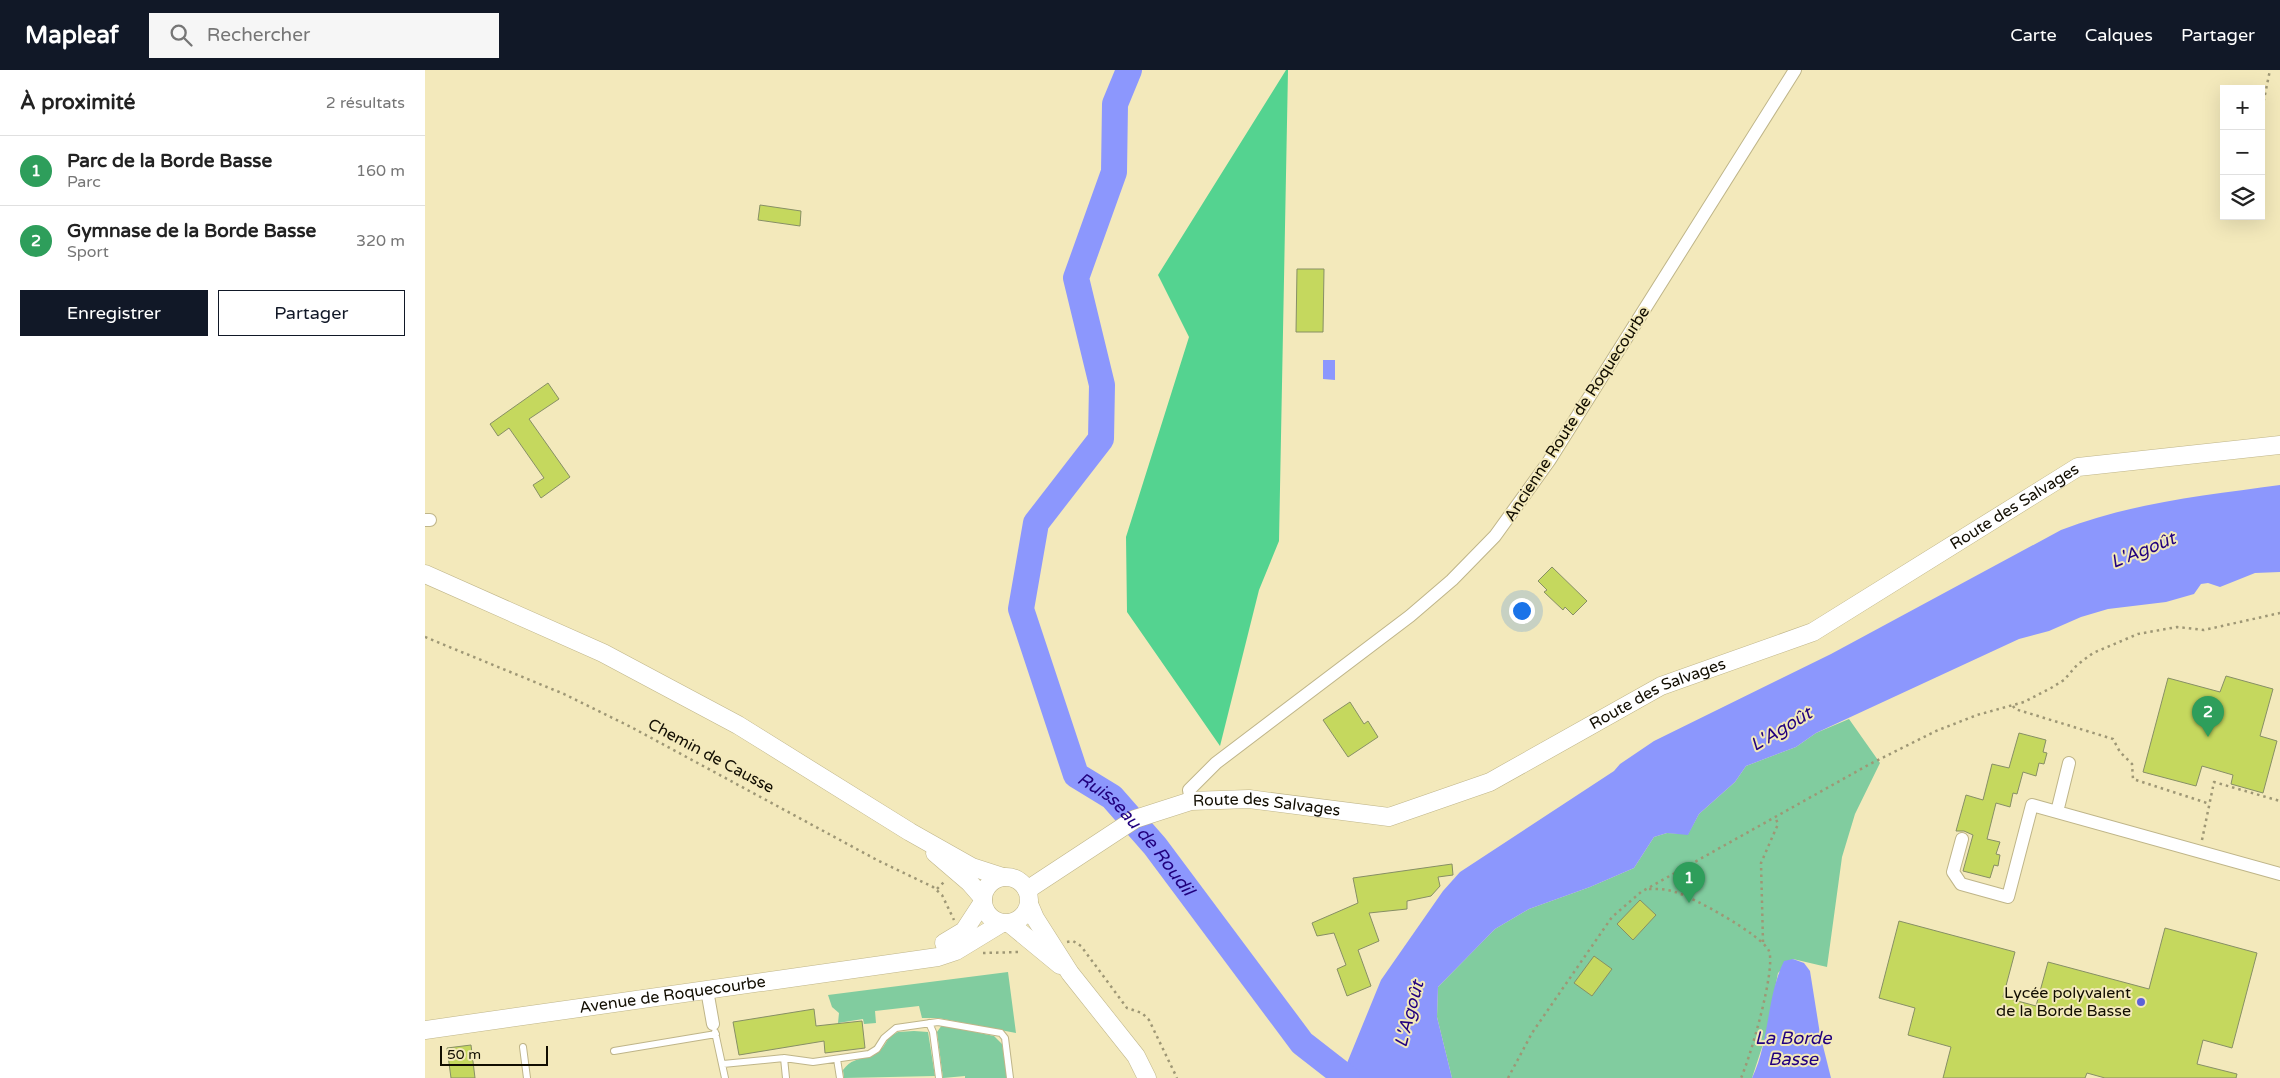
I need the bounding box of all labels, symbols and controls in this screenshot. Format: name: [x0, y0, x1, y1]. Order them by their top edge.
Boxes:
search box: [149, 13, 499, 58]
text: Mapleaf: [25, 21, 119, 50]
icon: search: [167, 21, 195, 49]
text: Rechercher: [207, 24, 310, 46]
text: Carte: [2010, 24, 2057, 46]
text: Calques: [2085, 24, 2153, 46]
text: Partager: [2181, 24, 2255, 46]
map controls: [2220, 85, 2265, 220]
button: +: [2220, 85, 2265, 130]
text: À proximité: [20, 90, 135, 115]
text: 2 résultats: [326, 93, 405, 113]
button: −: [2220, 130, 2265, 175]
text: Parc de la Borde Basse: [67, 150, 272, 172]
text: 1: [31, 161, 41, 181]
text: 160 m: [356, 161, 405, 181]
text: Parc: [67, 172, 101, 192]
button: layers: [2220, 175, 2265, 220]
text: Gymnase de la Borde Basse: [67, 220, 316, 242]
text: 2: [31, 231, 41, 251]
text: 320 m: [356, 231, 405, 251]
text: Sport: [67, 242, 109, 262]
button: Enregistrer: [20, 290, 208, 336]
button: Partager: [218, 290, 405, 336]
street label: Ancienne Route de Roquecourbe: [1500, 303, 1654, 525]
street label: Route des Salvages: [1946, 459, 2083, 554]
water label: L'Agoût: [2107, 526, 2180, 573]
your location: [1509, 598, 1535, 624]
street label: Route des Salvages: [1586, 654, 1728, 734]
pin: 2: [2192, 696, 2224, 737]
water label: L'Agoût: [1746, 701, 1818, 756]
street label: Chemin de Causse: [644, 714, 778, 798]
water label: Ruisseau de Roudil: [1073, 768, 1201, 902]
street label: Route des Salvages: [1192, 789, 1342, 821]
pin: 1: [1673, 862, 1705, 903]
street label: Avenue de Roquecourbe: [578, 972, 767, 1018]
water label: L'Agoût: [1390, 976, 1429, 1050]
place label: Lycée polyvalent de la Borde Basse: [1996, 983, 2131, 1021]
marker: Lycée polyvalent de la Borde Basse: [2135, 996, 2147, 1008]
water label: La Borde Basse: [1755, 1027, 1832, 1070]
scale bar: [440, 1043, 547, 1066]
text: 50 m: [447, 1046, 481, 1063]

